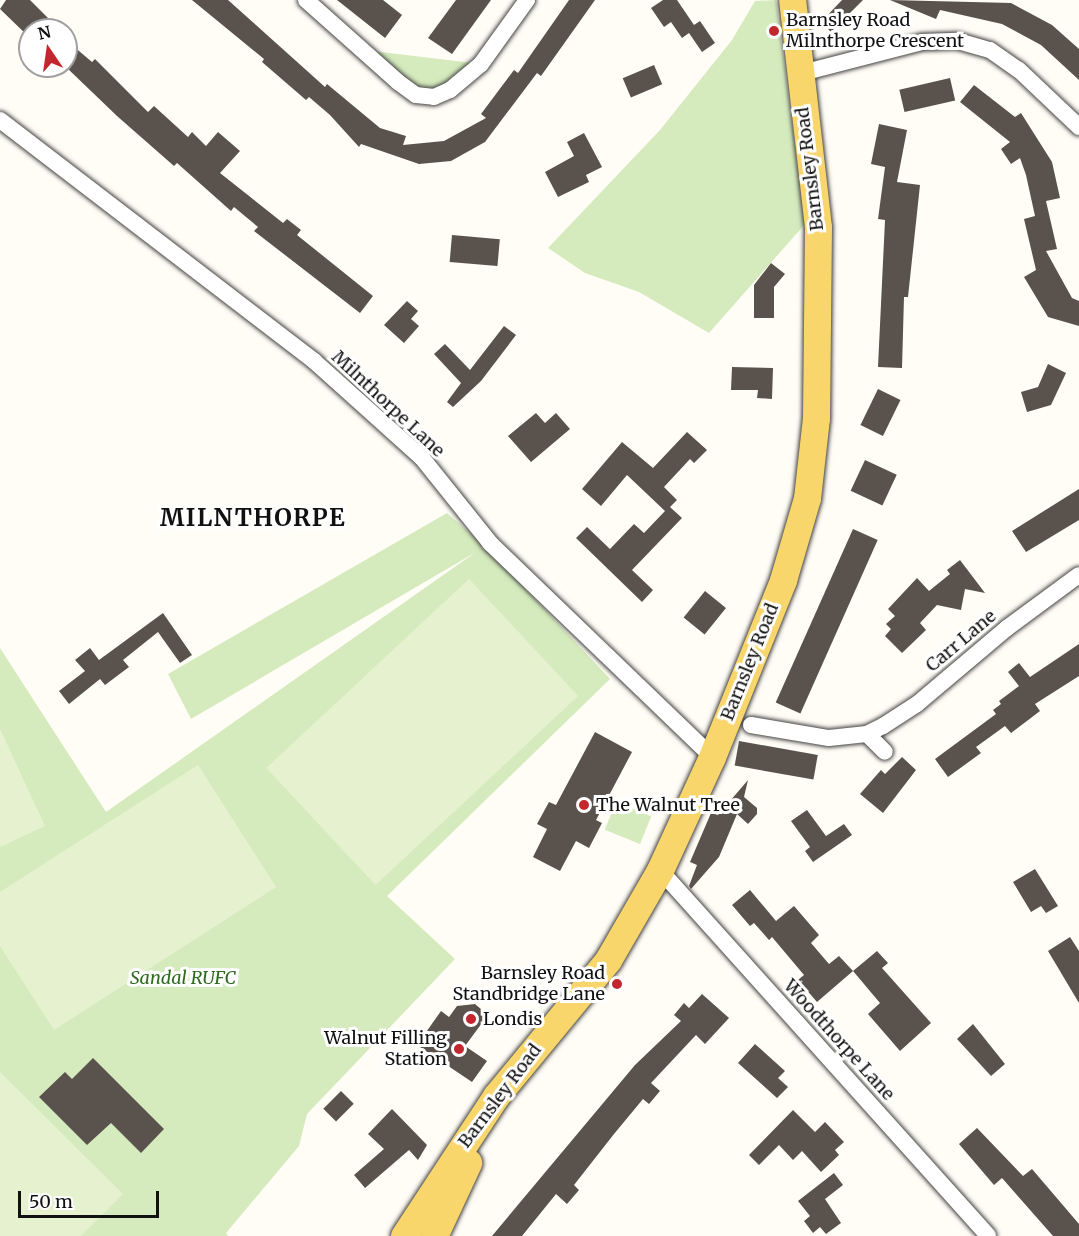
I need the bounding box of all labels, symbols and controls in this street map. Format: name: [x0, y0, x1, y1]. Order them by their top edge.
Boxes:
place label: Barnsley Road Milnthorpe Crescent: [786, 10, 964, 52]
north arrow: [18, 18, 78, 78]
text: N: [36, 21, 53, 44]
marker: Barnsley Road Milnthorpe Crescent: [767, 24, 781, 38]
street label: Barnsley Road: [792, 106, 828, 232]
street label: Milnthorpe Lane: [327, 346, 449, 462]
district label: MILNTHORPE: [160, 504, 346, 532]
street label: Barnsley Road: [717, 600, 783, 724]
street label: Carr Lane: [922, 605, 1000, 677]
place label: The Walnut Tree: [596, 794, 740, 816]
marker: The Walnut Tree: [577, 798, 591, 812]
place label: Barnsley Road Standbridge Lane: [452, 963, 605, 1006]
park label: Sandal RUFC: [130, 967, 236, 989]
street label: Woodthorpe Lane: [779, 975, 899, 1105]
marker: Barnsley Road Standbridge Lane: [610, 977, 624, 991]
place label: Londis: [483, 1008, 542, 1030]
marker: Londis: [464, 1012, 478, 1026]
place label: Walnut Filling Station: [324, 1028, 447, 1070]
street label: Barnsley Road: [454, 1040, 546, 1152]
marker: Walnut Filling Station: [452, 1042, 466, 1056]
scale bar: [21, 1179, 162, 1217]
text: 50 m: [29, 1190, 73, 1213]

